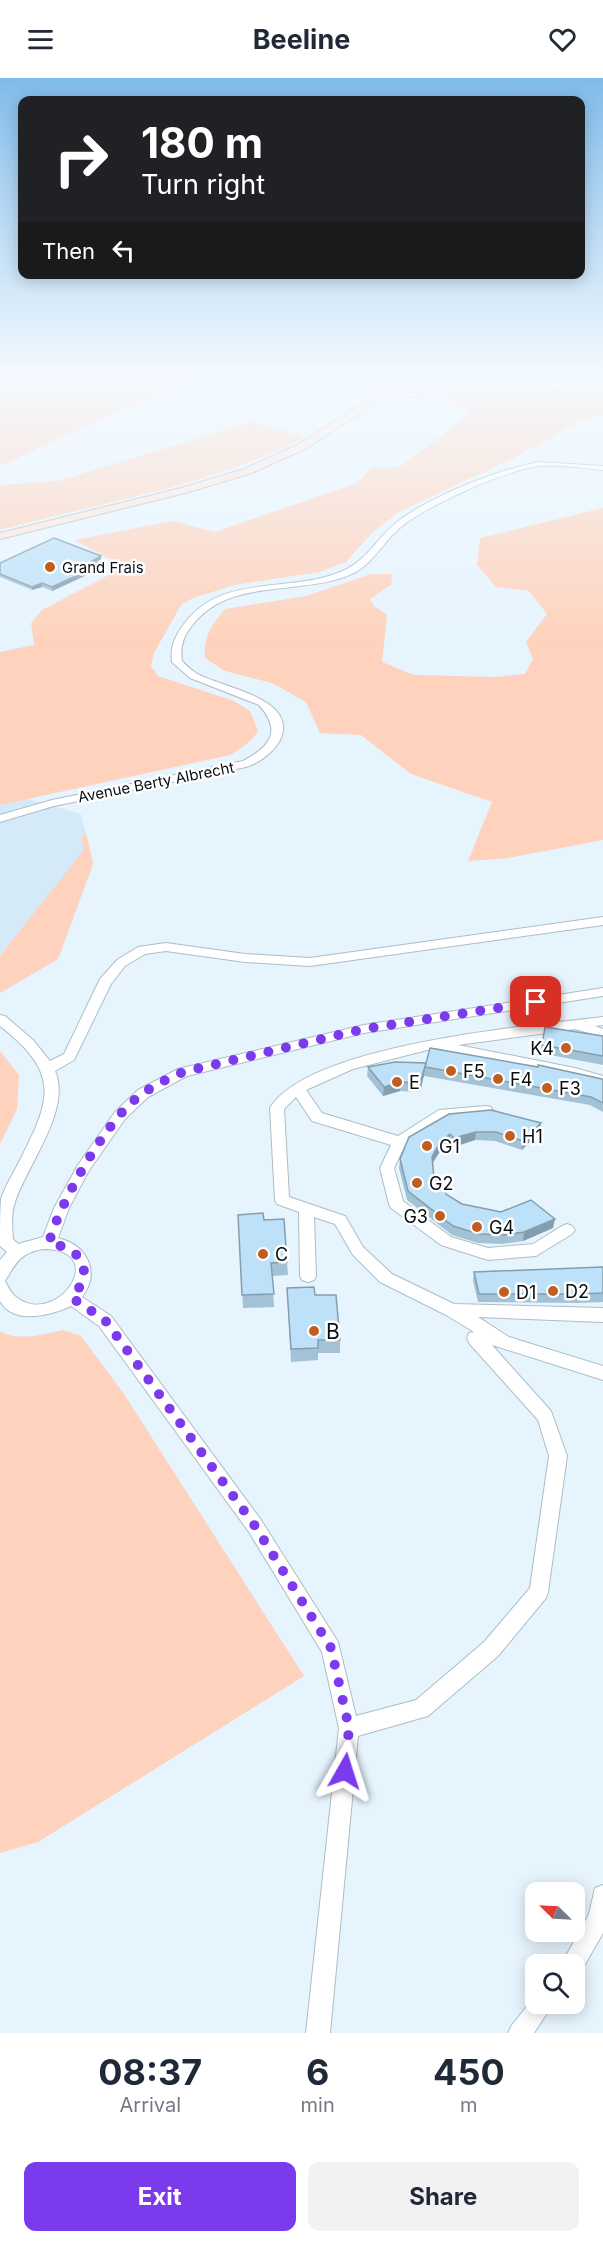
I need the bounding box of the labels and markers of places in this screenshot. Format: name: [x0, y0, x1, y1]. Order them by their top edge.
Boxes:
place label: Grand Frais: [62, 558, 144, 577]
marker: Grand Frais: [43, 560, 57, 574]
pin: [510, 976, 561, 1027]
place label: K4: [530, 1038, 554, 1059]
marker: K4: [559, 1041, 573, 1055]
place label: F5: [463, 1061, 485, 1082]
marker: F5: [444, 1064, 458, 1078]
place label: F4: [510, 1069, 532, 1090]
place label: E: [409, 1072, 420, 1093]
marker: F4: [491, 1072, 505, 1086]
marker: E: [390, 1075, 404, 1089]
place label: F3: [559, 1078, 581, 1099]
marker: F3: [540, 1081, 554, 1095]
place label: H1: [522, 1126, 543, 1147]
marker: H1: [503, 1129, 517, 1143]
place label: G1: [439, 1136, 460, 1157]
marker: G1: [420, 1139, 434, 1153]
place label: G2: [429, 1173, 453, 1194]
marker: G2: [410, 1176, 424, 1190]
place label: G3: [403, 1206, 428, 1227]
marker: G3: [433, 1209, 447, 1223]
place label: G4: [489, 1217, 514, 1238]
marker: G4: [470, 1220, 484, 1234]
place label: C: [275, 1244, 288, 1265]
marker: C: [256, 1247, 270, 1261]
place label: D2: [565, 1281, 589, 1302]
place label: D1: [516, 1282, 536, 1303]
marker: D2: [546, 1284, 560, 1298]
marker: D1: [497, 1285, 511, 1299]
place label: B: [326, 1319, 340, 1344]
marker: B: [307, 1324, 321, 1338]

